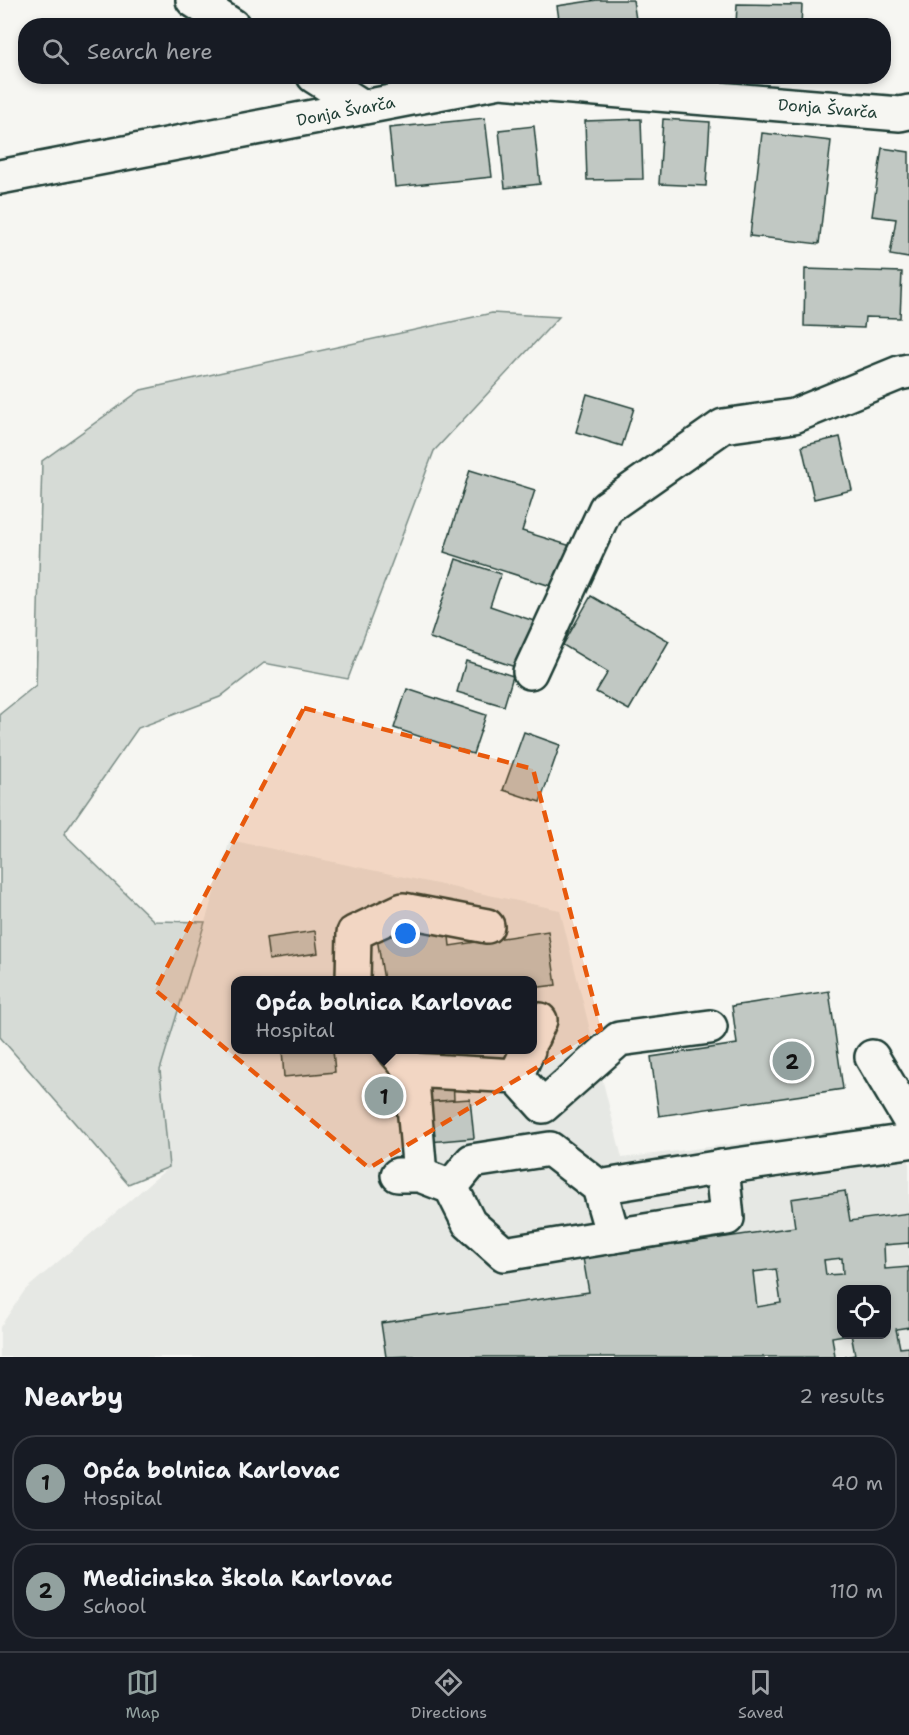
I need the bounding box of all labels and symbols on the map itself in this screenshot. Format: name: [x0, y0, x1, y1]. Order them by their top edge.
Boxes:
street label: Donja Švarča: [295, 91, 397, 131]
street label: Donja Švarča: [777, 94, 878, 123]
your location: [391, 919, 420, 948]
pin: 2: [772, 1038, 812, 1084]
pin: 1: [364, 1074, 404, 1118]

